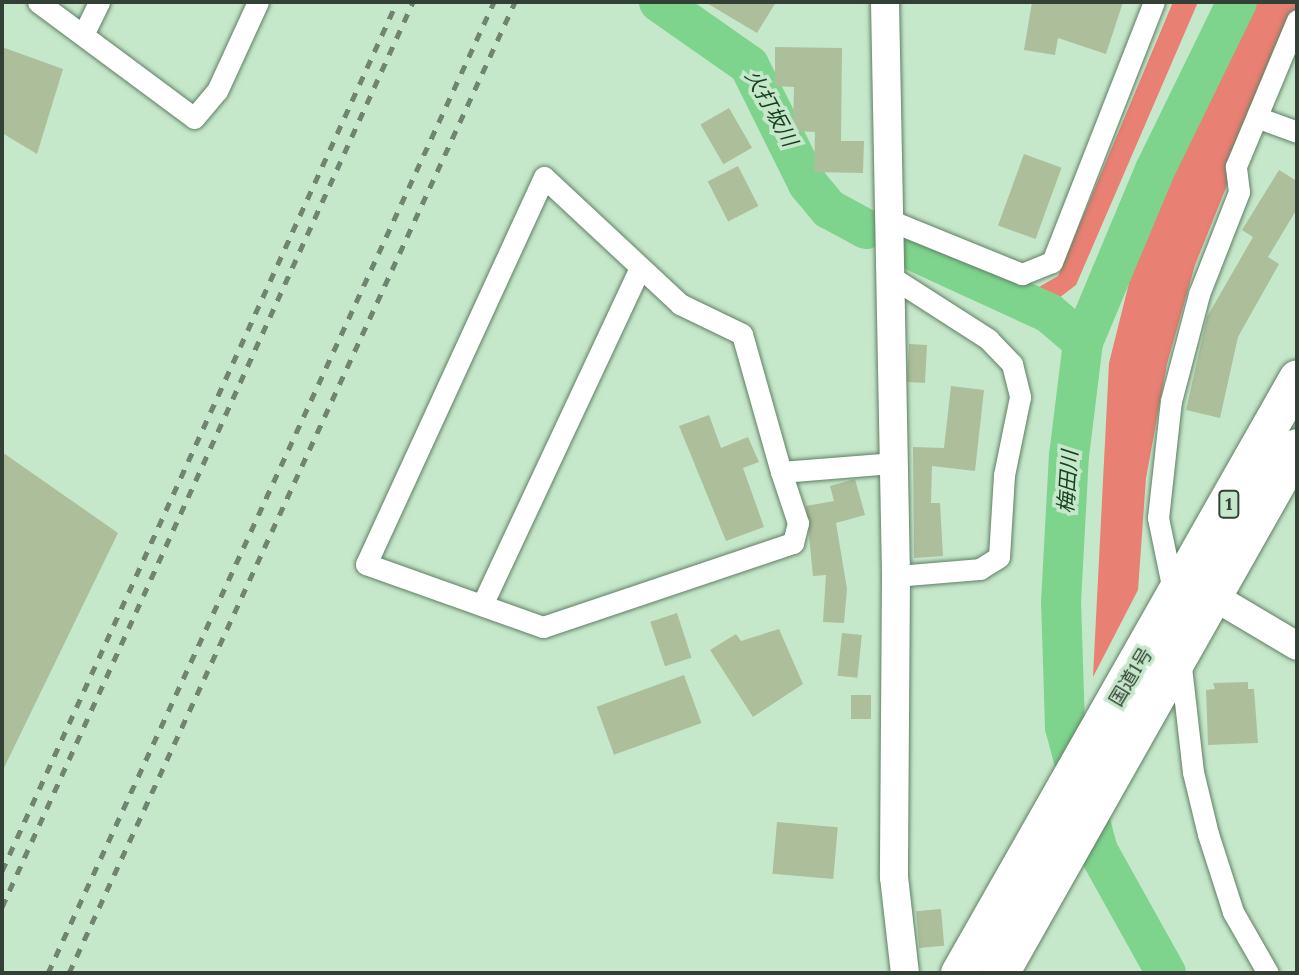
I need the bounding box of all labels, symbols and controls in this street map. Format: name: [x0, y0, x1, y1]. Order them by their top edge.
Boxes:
water label: 火打坂川: [740, 65, 802, 151]
water label: 梅田川: [1053, 450, 1083, 514]
road number: 1: [1217, 490, 1241, 518]
street label: 国道1号: [1105, 644, 1157, 710]

